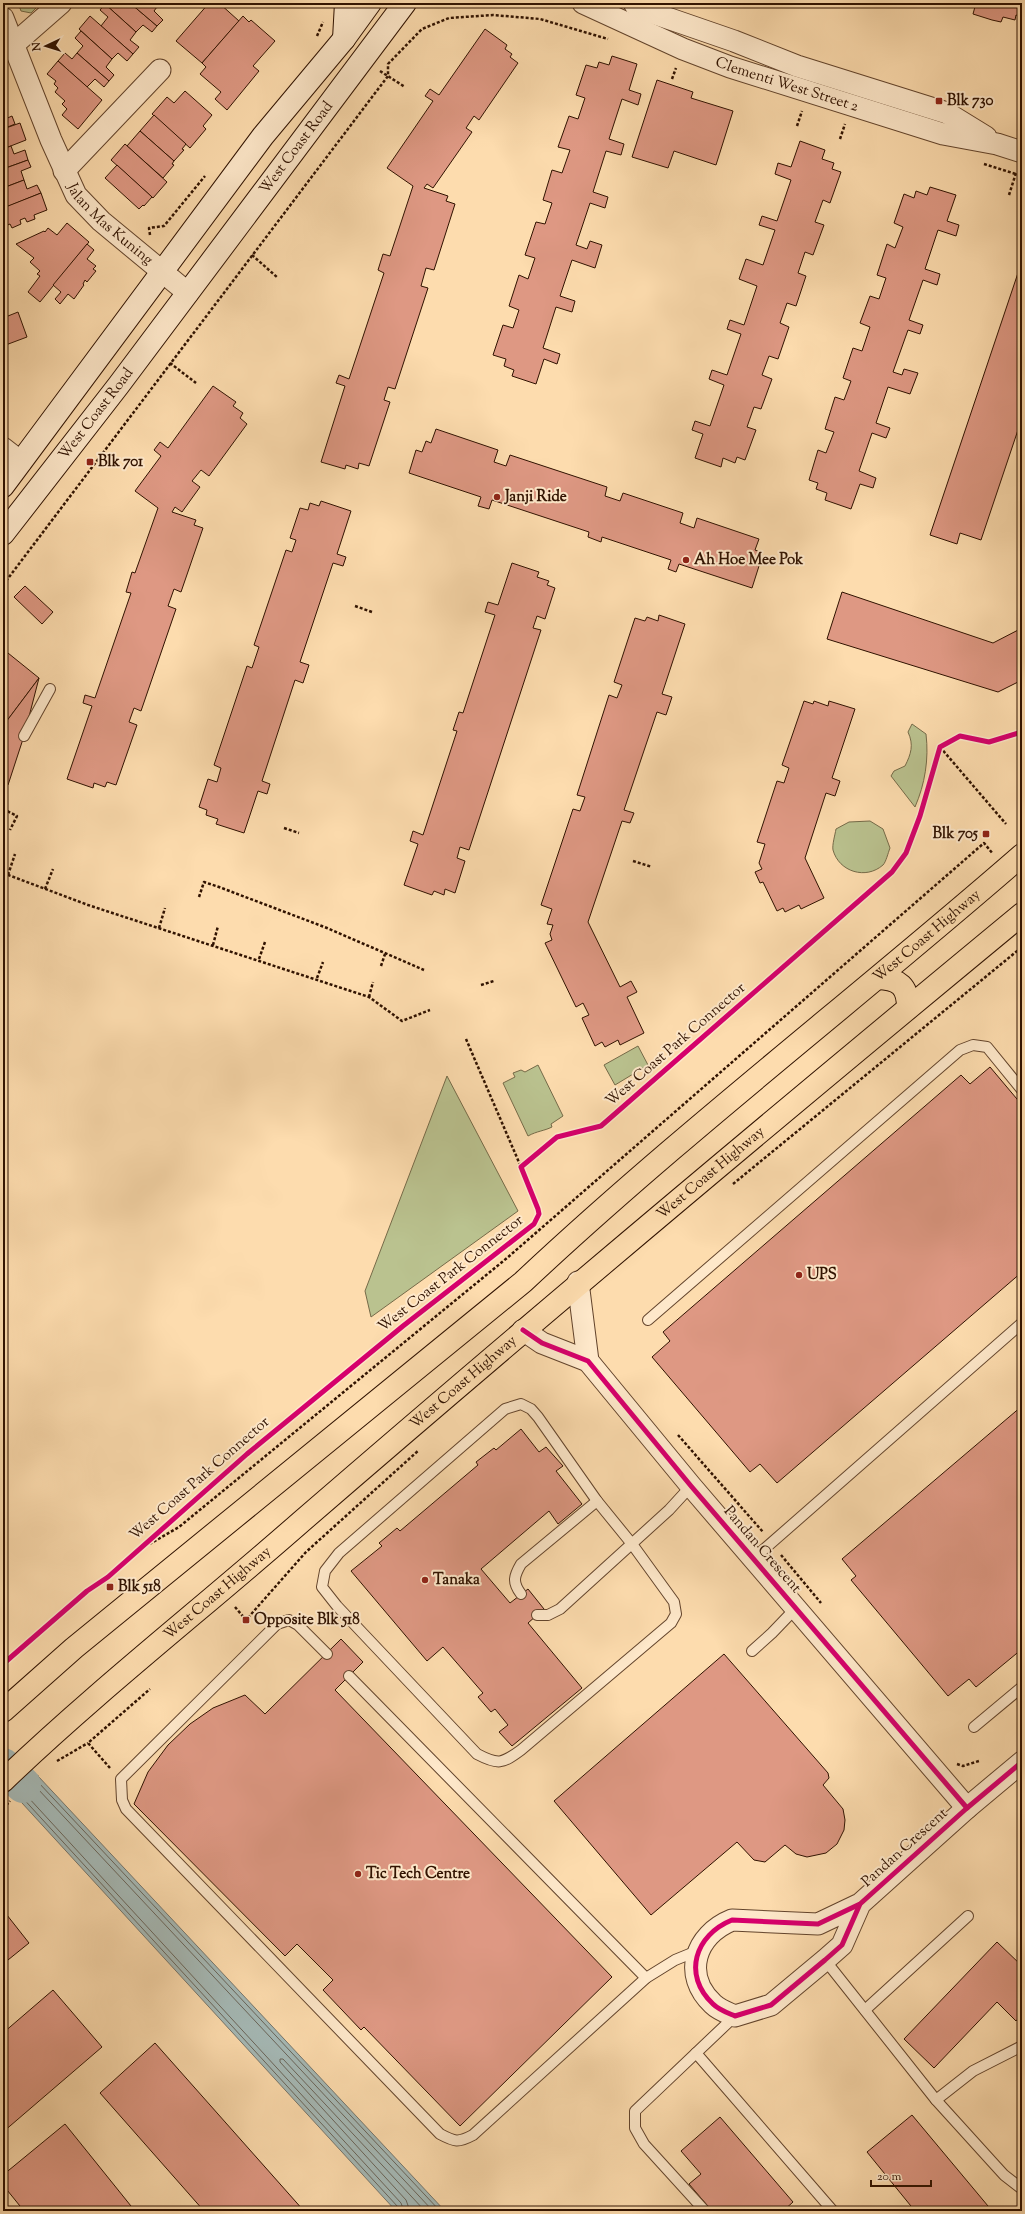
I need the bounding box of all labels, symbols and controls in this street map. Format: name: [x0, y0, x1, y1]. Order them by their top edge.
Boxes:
north arrow: [26, 26, 66, 66]
text: N: [29, 41, 45, 53]
street label: Clementi West Street 2: [712, 52, 861, 117]
place label: Blk 730: [947, 91, 994, 112]
marker: Blk 730: [934, 96, 944, 106]
street label: West Coast Road: [255, 97, 339, 199]
street label: Jalan Mas Kuning: [61, 179, 158, 270]
street label: West Coast Road: [54, 363, 139, 464]
place label: Blk 701: [98, 452, 144, 473]
marker: Blk 701: [85, 457, 95, 467]
place label: Janji Ride: [504, 487, 567, 508]
marker: Janji Ride: [492, 492, 502, 502]
place label: Ah Hoe Mee Pok: [694, 550, 804, 571]
marker: Ah Hoe Mee Pok: [681, 555, 691, 565]
place label: Blk 705: [933, 824, 979, 845]
marker: Blk 705: [981, 829, 991, 839]
street label: West Coast Highway: [868, 884, 986, 988]
street label: West Coast Park Connector: [601, 978, 751, 1112]
street label: West Coast Highway: [652, 1121, 770, 1225]
street label: West Coast Park Connector: [374, 1210, 528, 1338]
place label: UPS: [807, 1265, 837, 1286]
marker: UPS: [794, 1270, 804, 1280]
street label: West Coast Highway: [405, 1330, 522, 1434]
street label: West Coast Park Connector: [125, 1412, 275, 1546]
street label: Pandan Crescent: [718, 1502, 806, 1598]
street label: West Coast Highway: [159, 1541, 276, 1645]
place label: Tanaka: [433, 1570, 480, 1591]
marker: Tanaka: [420, 1575, 430, 1585]
place label: Blk 518: [118, 1577, 161, 1598]
marker: Blk 518: [105, 1582, 115, 1592]
place label: Opposite Blk 518: [254, 1610, 360, 1631]
marker: Opposite Blk 518: [241, 1615, 251, 1625]
street label: Pandan Crescent: [857, 1804, 953, 1892]
place label: Tic Tech Centre: [366, 1864, 470, 1885]
marker: Tic Tech Centre: [353, 1869, 363, 1879]
scale bar: [871, 2162, 931, 2188]
text: 20 m: [877, 2168, 902, 2186]

